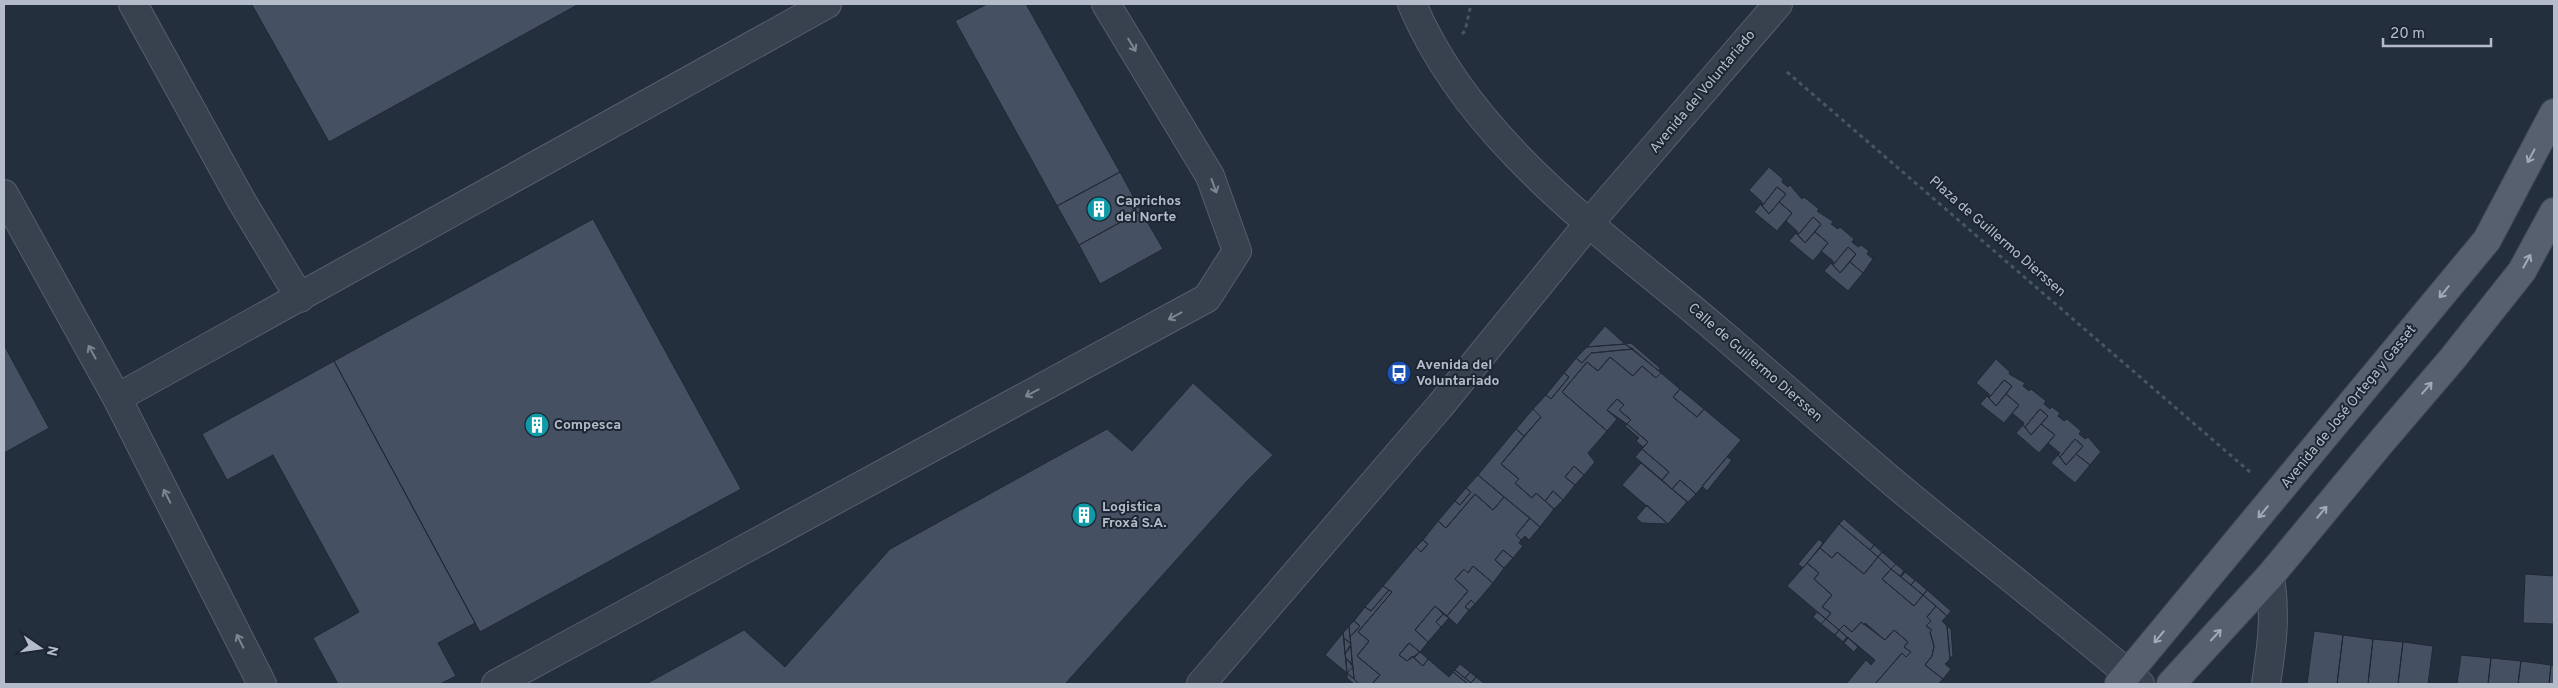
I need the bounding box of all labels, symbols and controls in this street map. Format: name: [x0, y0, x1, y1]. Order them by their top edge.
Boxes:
scale bar: [2383, 15, 2490, 47]
text: 20 m: [2390, 25, 2425, 44]
street label: Avenida del Voluntariado: [1647, 27, 1759, 157]
one-way arrow: [1127, 38, 1137, 52]
one-way arrow: [2526, 148, 2536, 163]
street label: Plaza de Guillermo Dierssen: [1925, 173, 2069, 301]
one-way arrow: [1210, 177, 1219, 193]
place label: Caprichos del Norte: [1116, 193, 1181, 226]
building icon: Caprichos del Norte: [1086, 196, 1112, 222]
one-way arrow: [2523, 254, 2533, 268]
one-way arrow: [2439, 285, 2450, 298]
street label: Calle de Guillermo Dierssen: [1684, 300, 1826, 426]
one-way arrow: [1168, 312, 1183, 321]
street label: Avenida de José Ortega y Gasset: [2278, 322, 2420, 492]
one-way arrow: [86, 345, 96, 359]
place label: Avenida del Voluntariado: [1416, 357, 1500, 390]
bus stop icon: Avenida del Voluntariado: [1386, 360, 1412, 386]
one-way arrow: [2422, 382, 2433, 395]
one-way arrow: [1026, 389, 1040, 399]
building icon: Compesca: [524, 412, 550, 438]
place label: Compesca: [554, 417, 621, 434]
one-way arrow: [162, 489, 171, 504]
place label: Logistica Froxá S.A.: [1102, 499, 1167, 532]
building icon: Logistica Froxá S.A.: [1071, 502, 1097, 528]
one-way arrow: [2258, 505, 2269, 518]
one-way arrow: [2316, 506, 2327, 519]
north arrow: [15, 623, 65, 673]
one-way arrow: [2210, 628, 2221, 641]
one-way arrow: [2153, 630, 2164, 643]
one-way arrow: [235, 634, 244, 649]
text: N: [42, 644, 61, 657]

